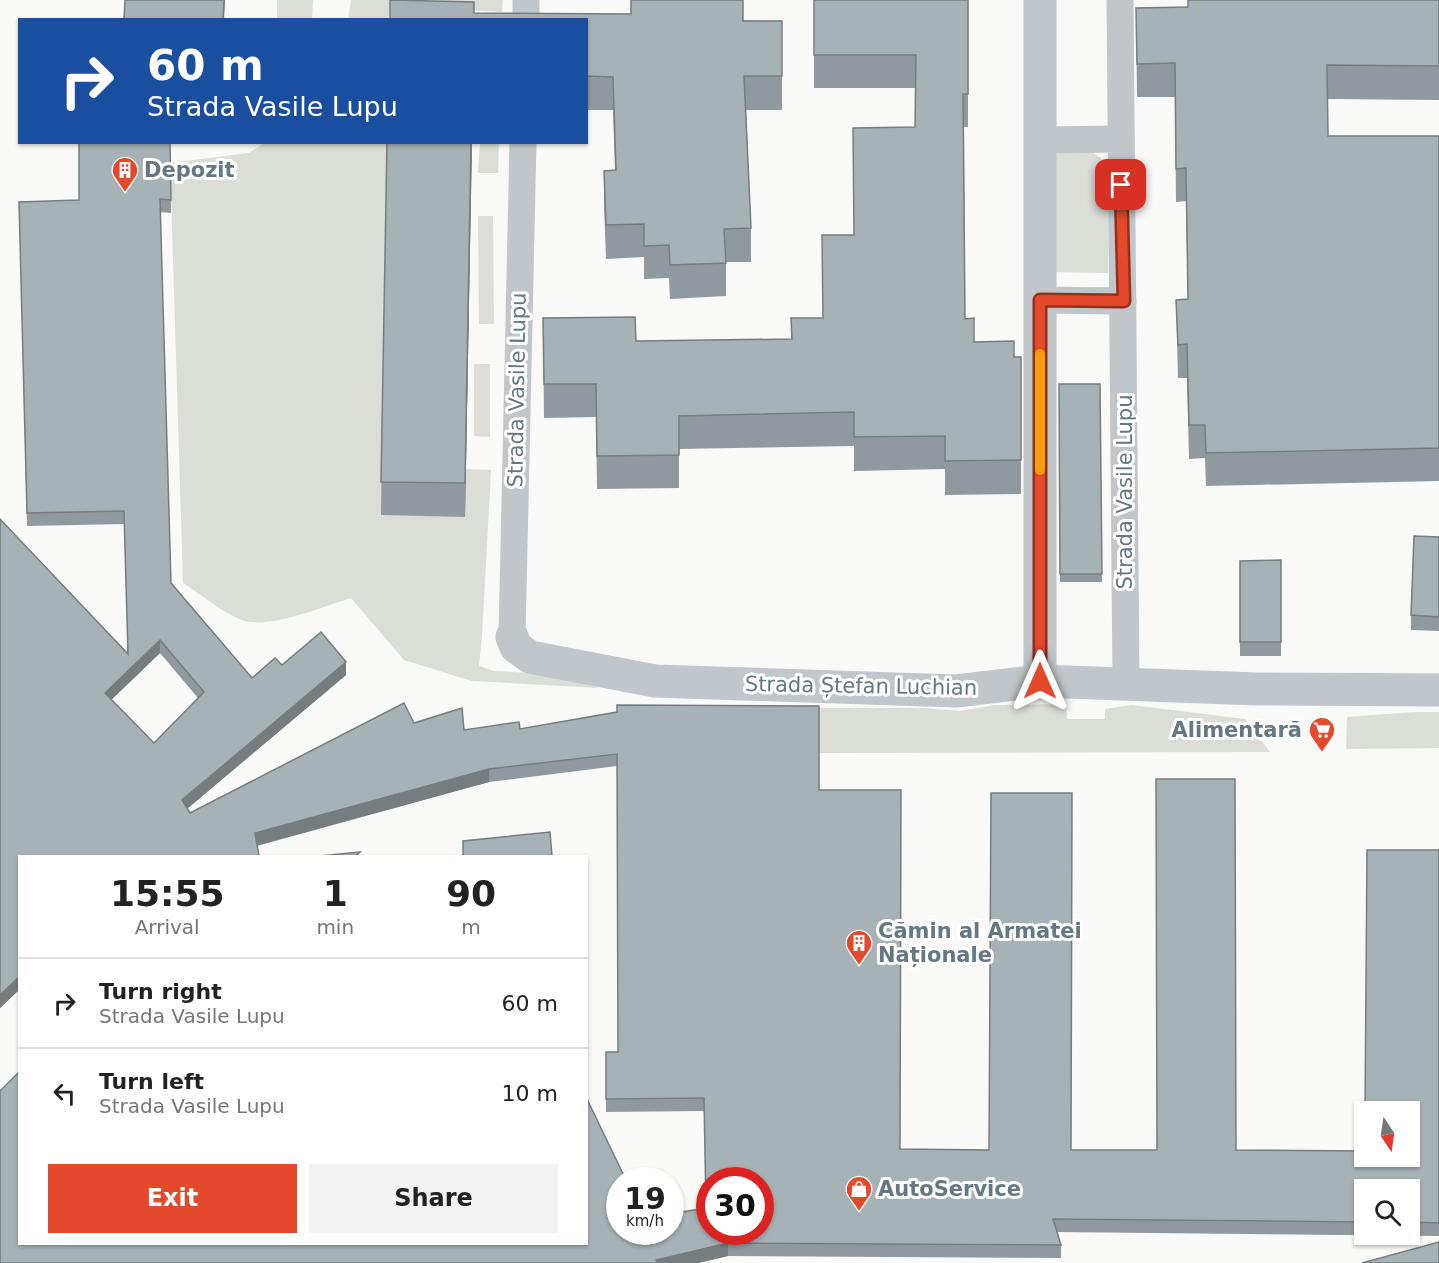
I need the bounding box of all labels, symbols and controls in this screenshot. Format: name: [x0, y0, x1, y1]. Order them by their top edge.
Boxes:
text: 60 m: [147, 41, 264, 90]
icon: right: [48, 42, 126, 120]
text: Strada Vasile Lupu: [147, 91, 398, 122]
building icon: Depozit: [110, 155, 140, 193]
place label: Depozit: [144, 158, 235, 182]
pin: [1095, 159, 1146, 210]
icon: arrive: [1104, 168, 1137, 201]
street label: Strada Vasile Lupu: [503, 292, 531, 488]
street label: Strada Vasile Lupu: [1113, 394, 1137, 590]
position arrow: [1008, 649, 1072, 713]
street label: Strada Ștefan Luchian: [745, 672, 977, 700]
supermarket icon: Alimentară: [1307, 715, 1337, 753]
place label: Alimentară: [1172, 718, 1302, 742]
text: 15:55: [110, 873, 224, 914]
text: 1: [323, 873, 348, 914]
text: 90: [446, 873, 496, 914]
text: Arrival: [135, 915, 200, 939]
text: min: [316, 915, 354, 939]
text: m: [461, 915, 481, 939]
place label: Cămin al Armatei Naționale: [878, 919, 1082, 968]
building icon: Cămin al Armatei Naționale: [844, 928, 874, 966]
text: Turn right: [99, 979, 222, 1004]
icon: right: [48, 987, 81, 1020]
text: 60 m: [502, 991, 558, 1016]
text: Strada Vasile Lupu: [99, 1004, 285, 1028]
text: Turn left: [99, 1069, 204, 1094]
icon: left: [48, 1077, 81, 1110]
text: 10 m: [502, 1081, 558, 1106]
text: Strada Vasile Lupu: [99, 1094, 285, 1118]
north arrow: [1354, 1101, 1420, 1167]
map controls: [1354, 1101, 1420, 1245]
button: Exit: [48, 1164, 297, 1233]
button: Share: [309, 1164, 558, 1233]
speed limit sign: 30: [696, 1167, 774, 1245]
shop icon: AutoService: [844, 1174, 874, 1212]
place label: AutoService: [878, 1177, 1021, 1201]
button: search: [1354, 1179, 1420, 1245]
text: 19: [624, 1181, 666, 1216]
text: km/h: [626, 1212, 664, 1230]

